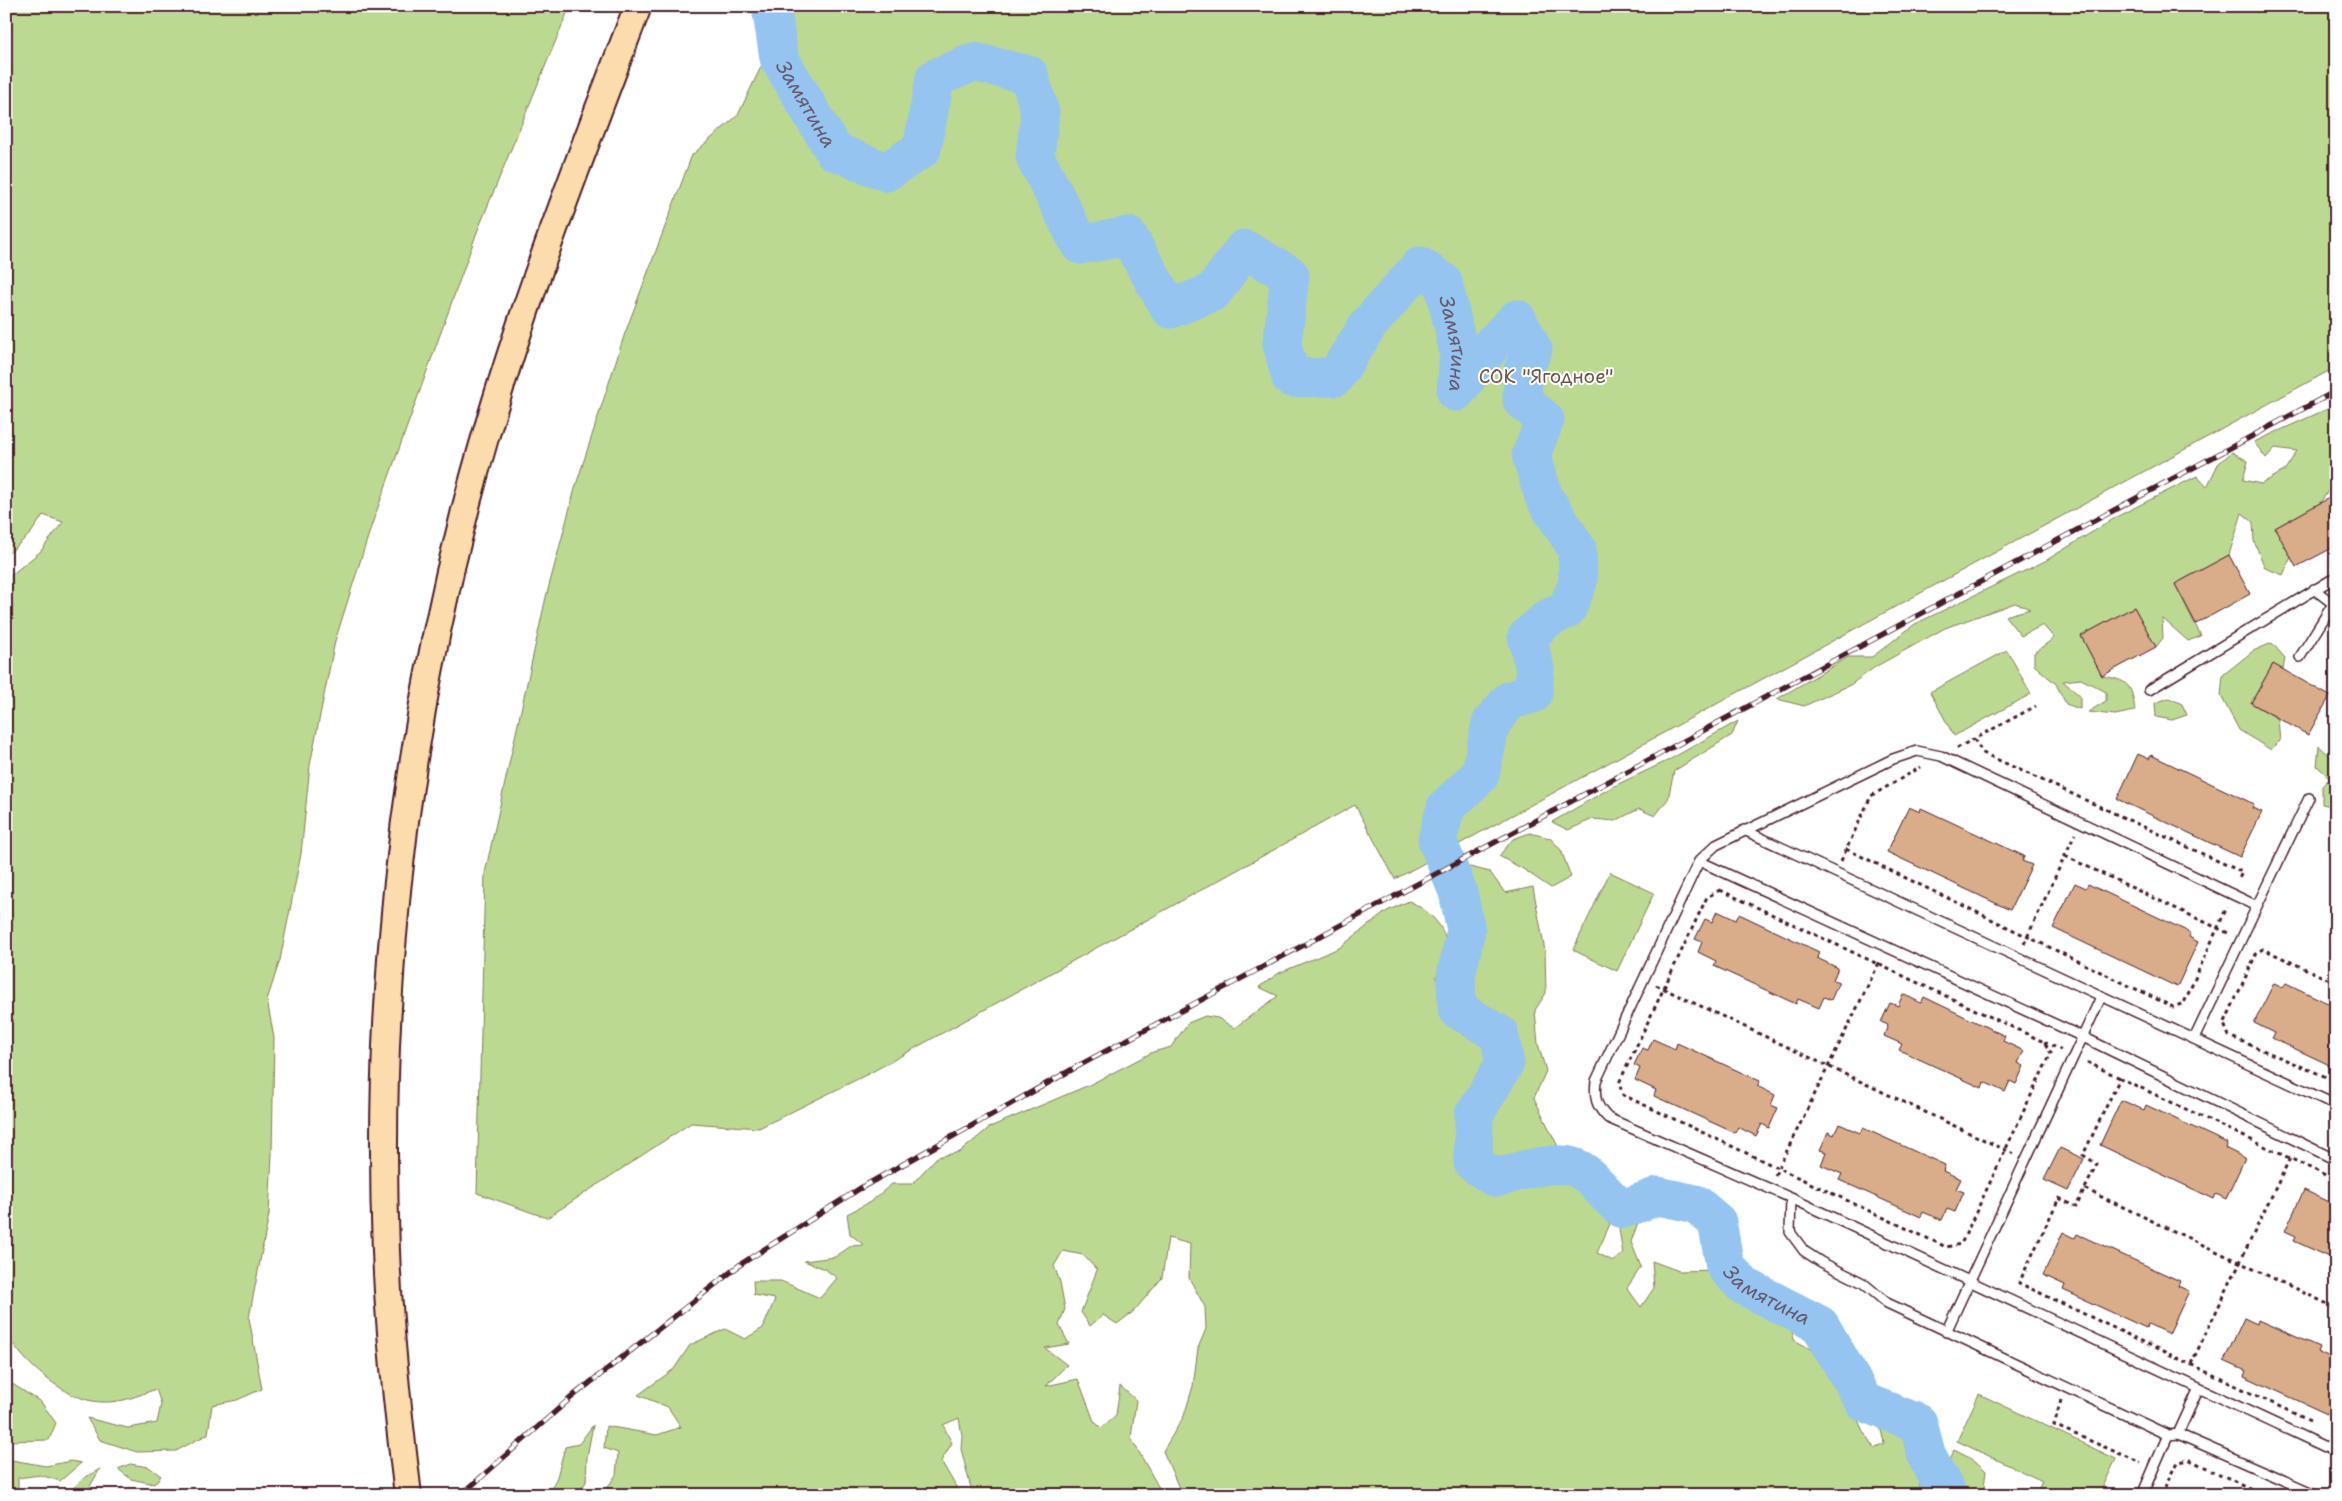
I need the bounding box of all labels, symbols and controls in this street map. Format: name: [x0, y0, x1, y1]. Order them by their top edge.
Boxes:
water label: Замятина: [770, 55, 842, 153]
water label: Замятина: [1433, 293, 1473, 393]
park label: СОК "Ягодное": [1479, 364, 1613, 389]
water label: Замятина: [1718, 1259, 1815, 1331]

